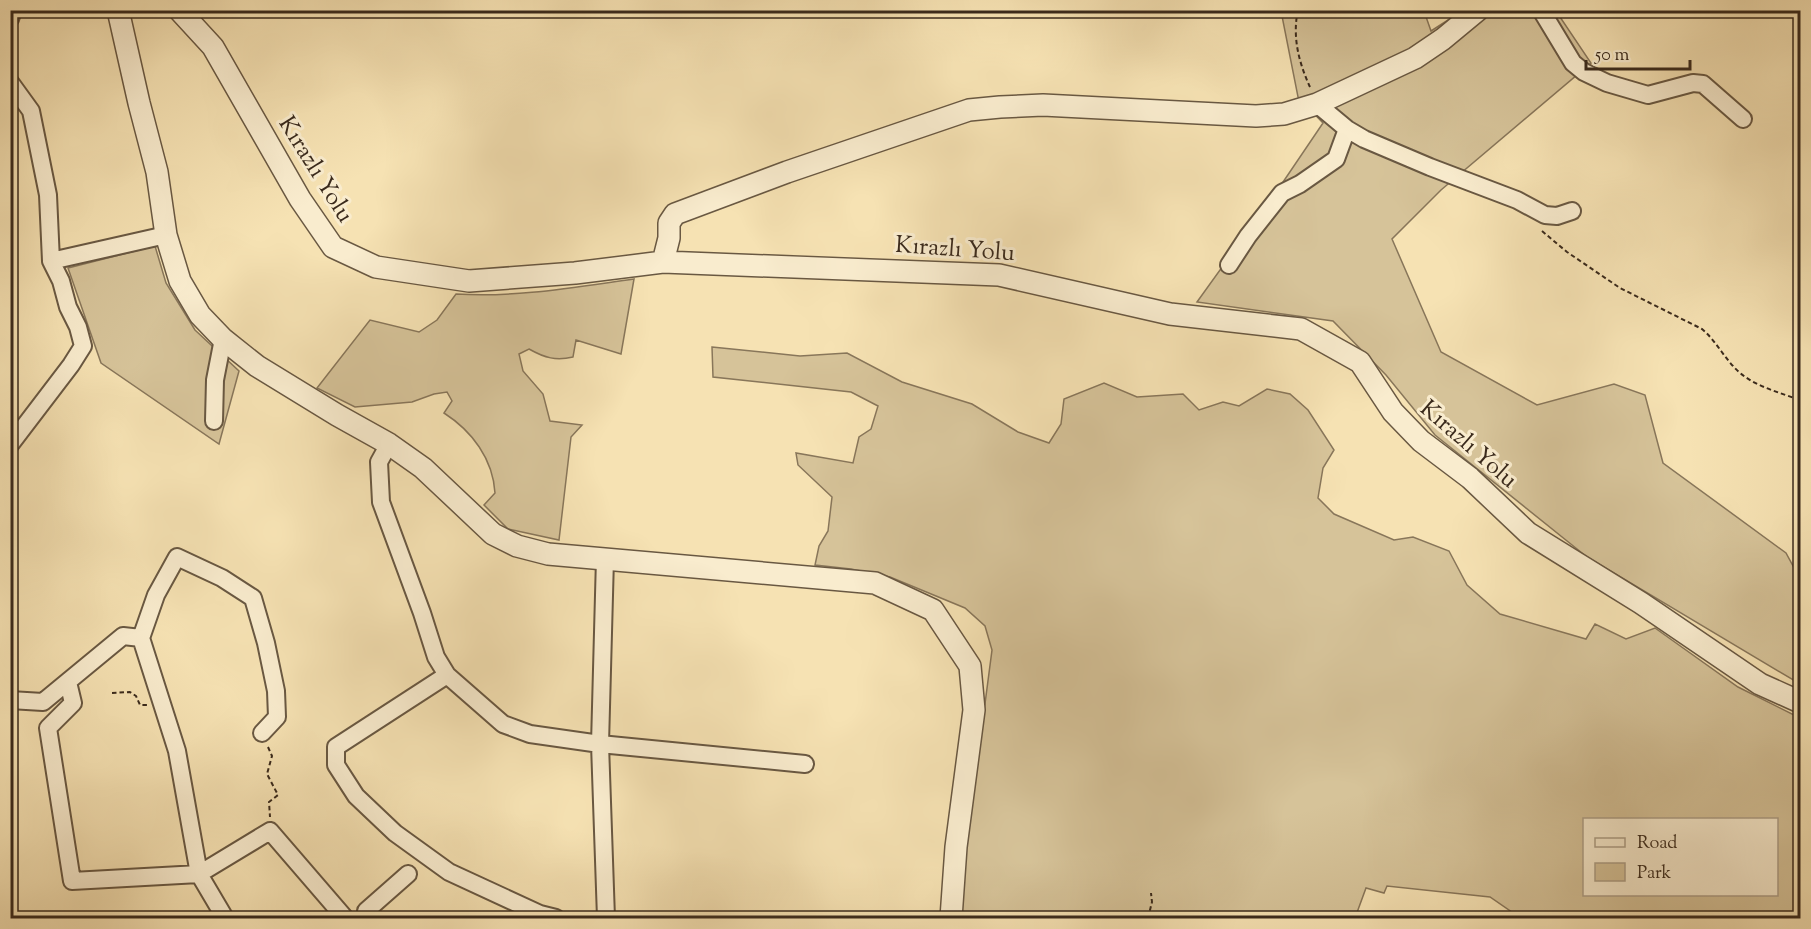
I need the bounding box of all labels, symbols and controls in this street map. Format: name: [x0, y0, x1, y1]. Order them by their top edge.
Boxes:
scale bar: [1586, 33, 1690, 71]
text: 50 m: [1594, 43, 1630, 69]
street label: Kırazlı Yolu: [269, 110, 361, 230]
street label: Kırazlı Yolu: [894, 229, 1016, 271]
street label: Kırazlı Yolu: [1412, 393, 1525, 497]
legend: [1583, 818, 1778, 896]
text: Road: [1637, 831, 1677, 857]
text: Park: [1637, 861, 1672, 887]

